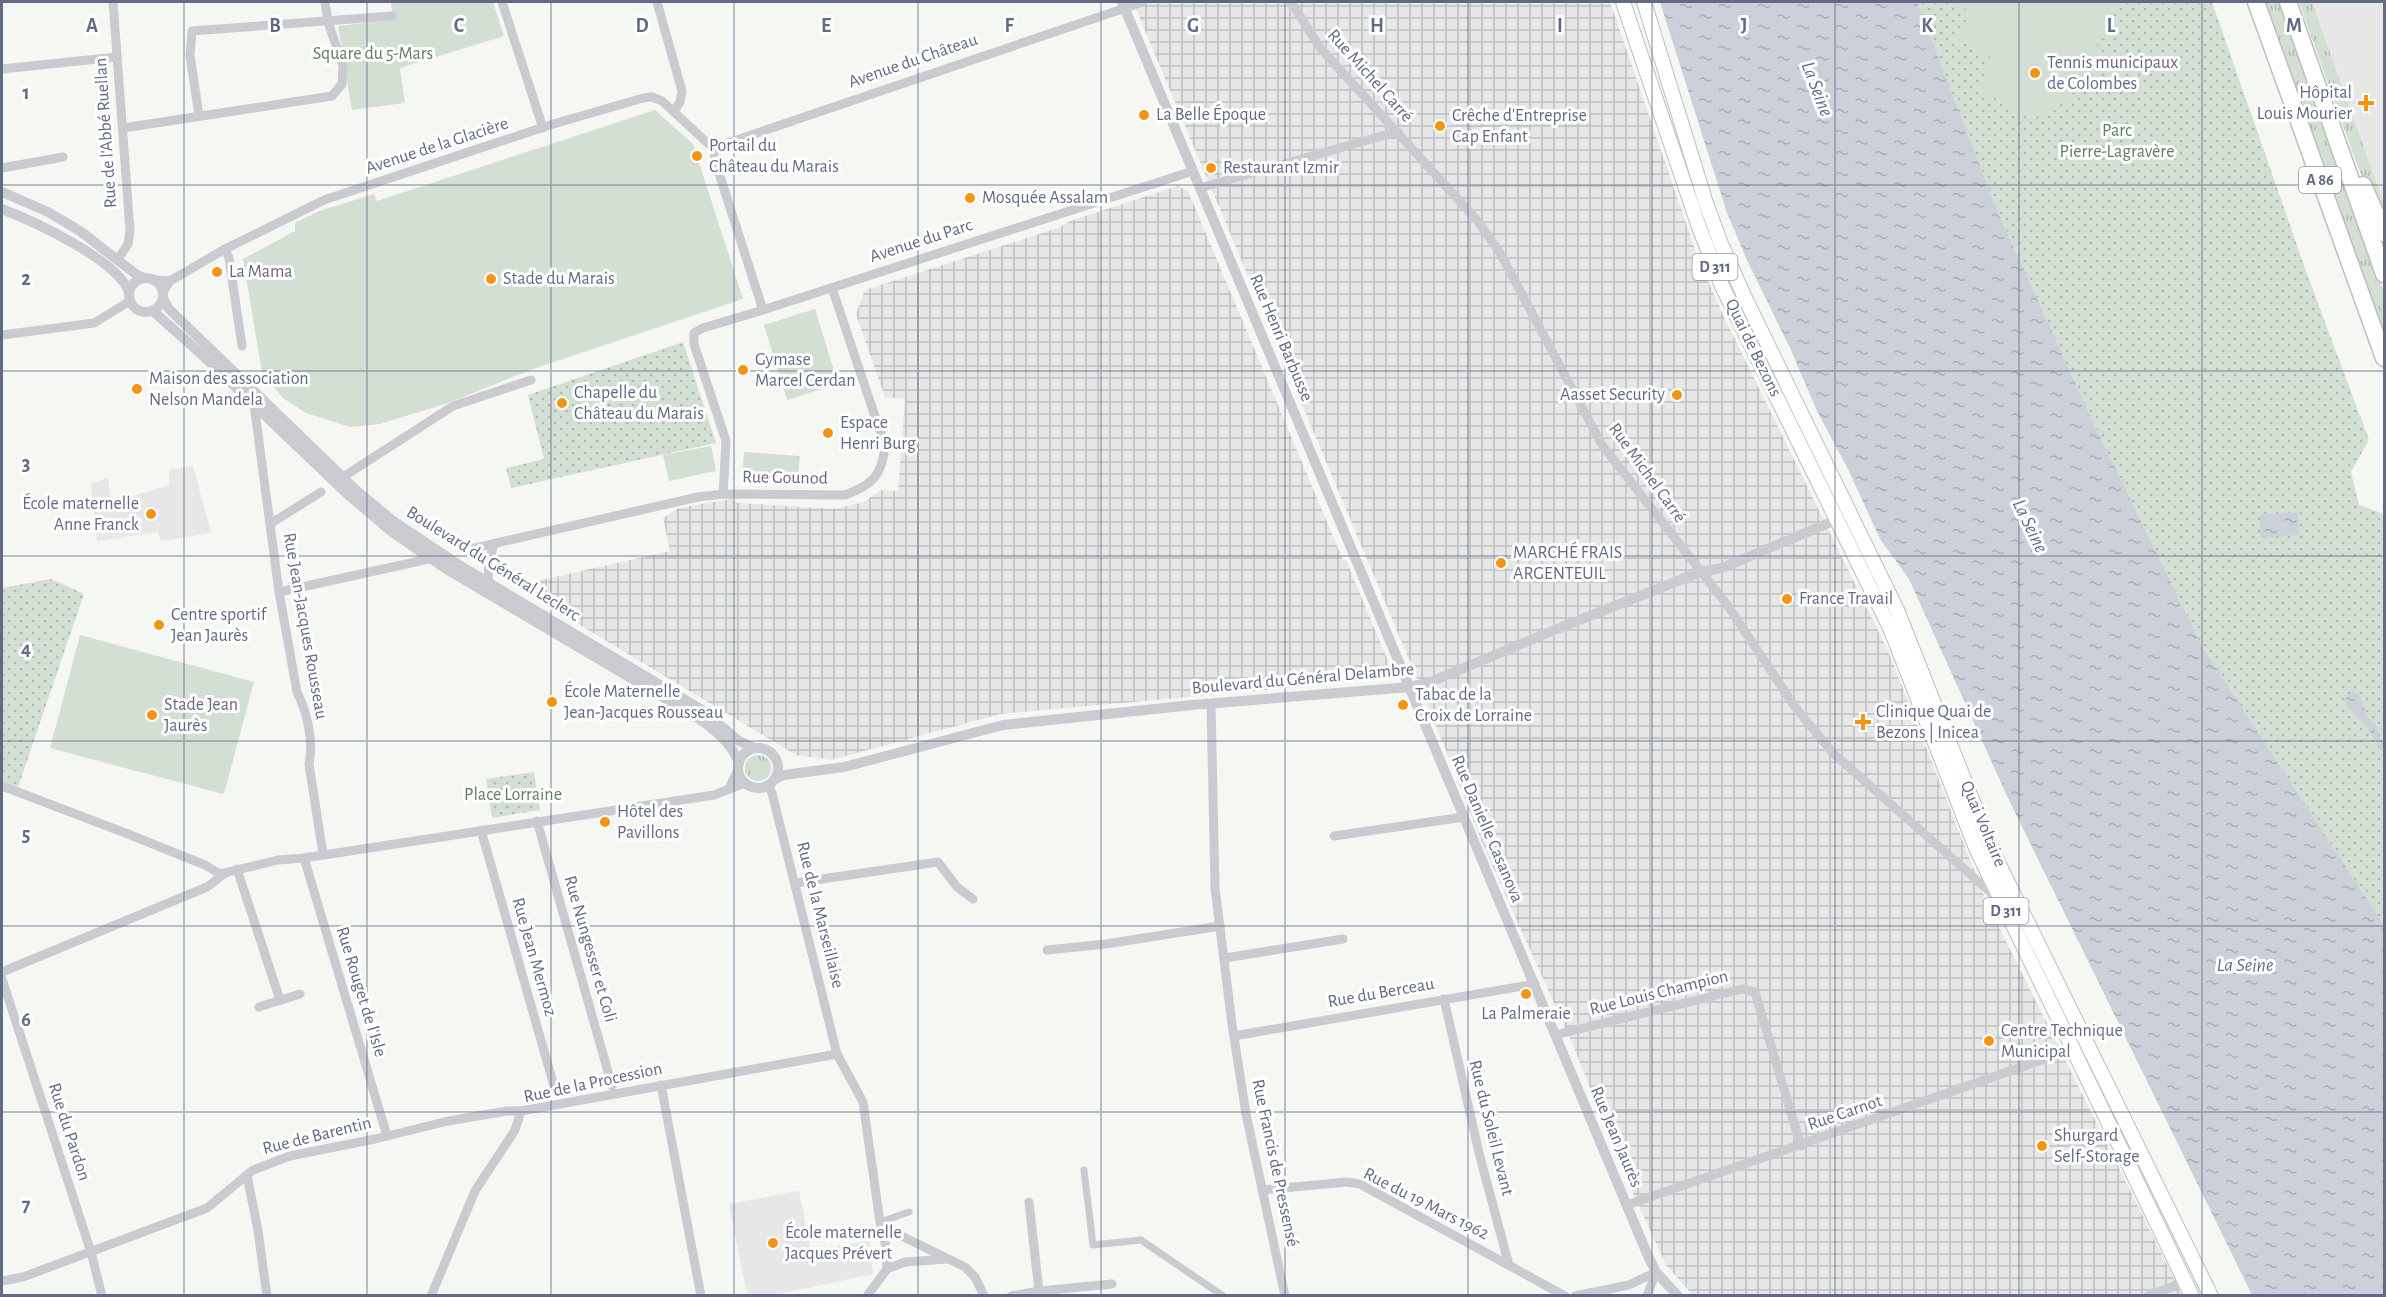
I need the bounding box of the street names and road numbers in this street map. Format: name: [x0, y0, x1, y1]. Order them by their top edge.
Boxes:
street label: Rue Michel Carré: [1324, 26, 1416, 126]
street label: Avenue du Château: [846, 30, 980, 92]
street label: Rue de l'Abbé Ruellan: [92, 57, 120, 209]
street label: Avenue de la Glacière: [363, 114, 511, 178]
road number: A 86: [2299, 167, 2341, 193]
street label: Avenue du Parc: [867, 216, 975, 266]
road number: D 311: [1692, 254, 1738, 280]
street label: Rue Henri Barbusse: [1246, 272, 1316, 404]
street label: Quai de Bezons: [1722, 296, 1784, 400]
street label: Rue Michel Carré: [1605, 420, 1689, 526]
street label: Rue Gounod: [742, 468, 828, 488]
street label: Boulevard du Général Leclerc: [403, 503, 583, 625]
street label: Rue Jean-Jacques Rousseau: [280, 531, 330, 721]
street label: Boulevard du Général Delambre: [1191, 660, 1415, 698]
street label: Rue Danielle Casanova: [1448, 753, 1526, 905]
street label: Quai Voltaire: [1957, 778, 2009, 870]
street label: Rue de la Marseillaise: [793, 840, 847, 990]
street label: Rue Nungesser et Coli: [560, 874, 620, 1024]
street label: Rue Jean Mermoz: [508, 896, 560, 1018]
road number: D 311: [1984, 898, 2028, 924]
street label: Rue Rouget de l'Isle: [333, 925, 389, 1059]
street label: Rue Louis Champion: [1588, 967, 1730, 1019]
street label: Rue du Berceau: [1326, 975, 1436, 1011]
street label: Rue du Soleil Levant: [1465, 1058, 1517, 1198]
street label: Rue de la Procession: [522, 1060, 664, 1106]
street label: Rue Francis de Pressensé: [1248, 1078, 1302, 1248]
street label: Rue du Pardon: [45, 1081, 93, 1183]
street label: Rue Jean Jaurès: [1587, 1084, 1645, 1190]
street label: Rue Carnot: [1806, 1092, 1885, 1134]
street label: Rue de Barentin: [261, 1114, 373, 1158]
street label: Rue du 19 Mars 1962: [1360, 1165, 1492, 1243]

